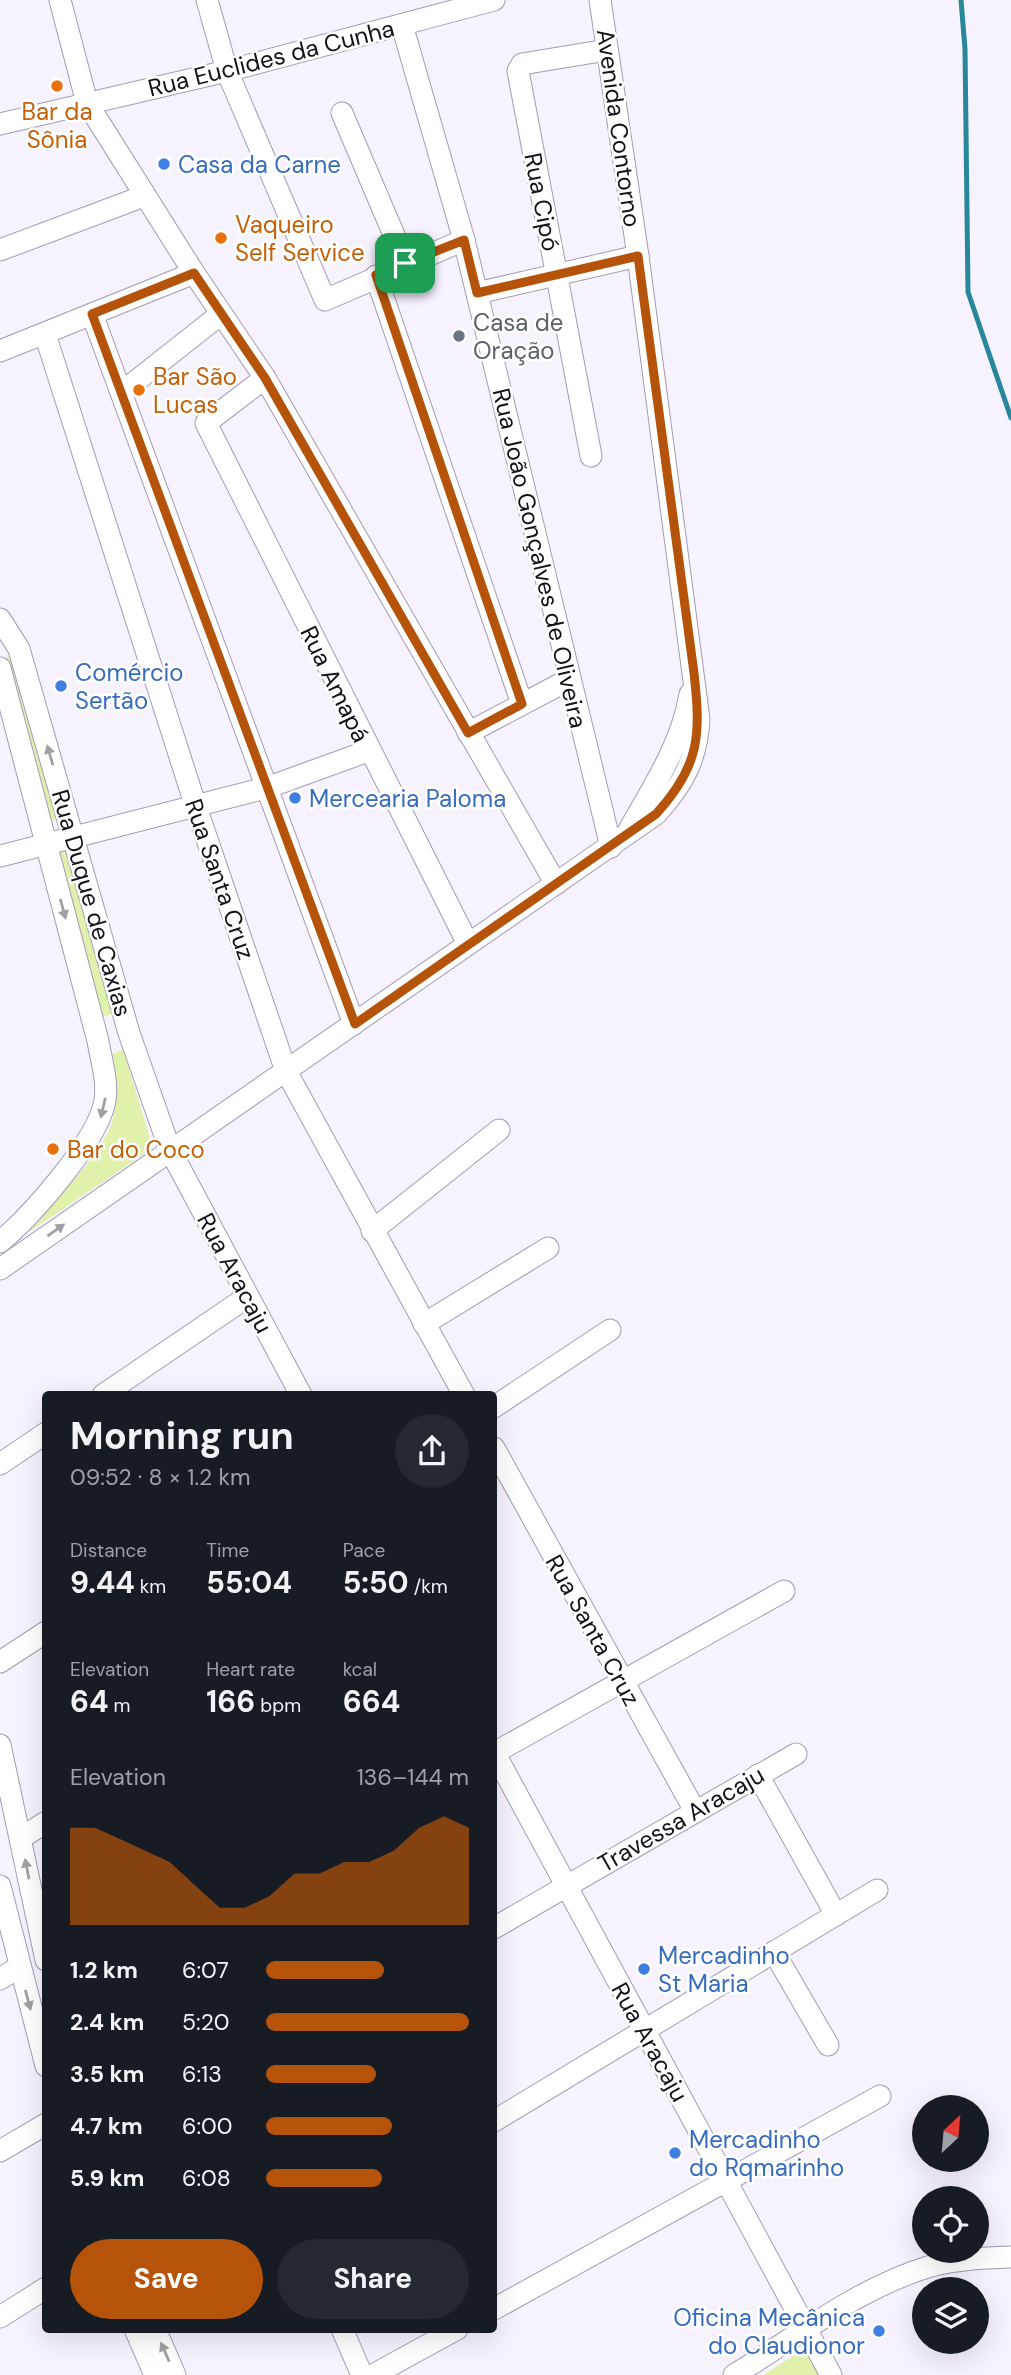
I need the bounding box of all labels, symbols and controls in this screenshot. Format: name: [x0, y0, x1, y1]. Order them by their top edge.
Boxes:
street label: Rua Euclides da Cunha: [145, 12, 397, 104]
street label: Avenida Contorno: [590, 27, 648, 229]
marker: Bar da Sônia: [49, 78, 65, 94]
place label: Bar da Sônia: [22, 96, 92, 155]
place label: Casa da Carne: [178, 149, 341, 180]
street label: Rua Cipó: [517, 150, 567, 254]
marker: Casa da Carne: [156, 156, 172, 172]
place label: Vaqueiro Self Service: [235, 209, 365, 268]
marker: Vaqueiro Self Service: [213, 230, 229, 246]
pin: [375, 233, 435, 293]
icon: arrive: [386, 244, 424, 282]
place label: Casa de Oração: [473, 307, 563, 366]
marker: Casa de Oração: [451, 328, 467, 344]
place label: Bar São Lucas: [153, 361, 237, 420]
marker: Bar São Lucas: [131, 382, 147, 398]
street label: Rua João Gonçalves de Oliveira: [486, 385, 594, 731]
street label: Rua Amapá: [293, 621, 377, 747]
place label: Comércio Sertão: [75, 657, 184, 716]
marker: Comércio Sertão: [53, 678, 69, 694]
one-way arrow: [44, 744, 54, 765]
place label: Mercearia Paloma: [309, 783, 506, 814]
street label: Rua Duque de Caxias: [45, 786, 139, 1020]
marker: Mercearia Paloma: [287, 790, 303, 806]
street label: Rua Santa Cruz: [178, 795, 262, 963]
one-way arrow: [58, 898, 69, 920]
one-way arrow: [97, 1097, 108, 1119]
place label: Bar do Coco: [67, 1134, 205, 1165]
marker: Bar do Coco: [45, 1141, 61, 1157]
street label: Rua Aracaju: [190, 1208, 280, 1338]
one-way arrow: [47, 1223, 65, 1237]
text: Morning run: [70, 1411, 294, 1461]
button: share: [395, 1414, 469, 1488]
text: 09:52 · 8 × 1.2 km: [70, 1462, 251, 1492]
text: Distance: [70, 1538, 147, 1563]
text: Time: [206, 1538, 249, 1563]
text: Pace: [343, 1538, 385, 1563]
street label: Rua Santa Cruz: [539, 1549, 647, 1711]
text: 9.44: [70, 1563, 135, 1602]
text: 55:04: [206, 1563, 292, 1602]
text: 5:50: [343, 1563, 409, 1602]
text: km: [135, 1574, 166, 1599]
text: /km: [409, 1574, 448, 1599]
text: Elevation: [70, 1657, 149, 1682]
text: Heart rate: [206, 1657, 295, 1682]
text: kcal: [343, 1657, 377, 1682]
text: 64: [70, 1682, 109, 1721]
text: 166: [206, 1682, 255, 1721]
text: 664: [343, 1682, 400, 1721]
text: m: [109, 1693, 131, 1718]
text: bpm: [255, 1693, 301, 1718]
street label: Travessa Aracaju: [592, 1759, 770, 1879]
text: Elevation: [70, 1762, 166, 1792]
text: 136–144 m: [357, 1762, 469, 1792]
one-way arrow: [22, 1858, 33, 1880]
place label: Mercadinho St Maria: [658, 1940, 790, 1999]
text: 1.2 km: [70, 1955, 138, 1985]
text: 6:07: [182, 1955, 229, 1985]
marker: Mercadinho St Maria: [636, 1961, 652, 1977]
street label: Rua Aracaju: [605, 1977, 695, 2107]
one-way arrow: [23, 1989, 34, 2011]
text: 2.4 km: [70, 2007, 144, 2037]
text: 5:20: [182, 2007, 229, 2037]
text: 3.5 km: [70, 2059, 144, 2089]
text: 6:13: [182, 2059, 222, 2089]
north arrow: [912, 2095, 989, 2172]
map controls: [912, 2095, 989, 2354]
text: 4.7 km: [70, 2111, 143, 2141]
text: 6:00: [182, 2111, 233, 2141]
place label: Mercadinho do Rqmarinho: [689, 2124, 844, 2183]
marker: Mercadinho do Rqmarinho: [667, 2145, 683, 2161]
text: 5.9 km: [70, 2163, 144, 2193]
text: 6:08: [182, 2163, 231, 2193]
button: locate: [912, 2186, 989, 2263]
button: Save: [70, 2239, 263, 2319]
button: Share: [277, 2239, 469, 2319]
button: layers: [912, 2277, 989, 2354]
place label: Oficina Mecânica do Claudionor: [673, 2302, 865, 2361]
marker: Oficina Mecânica do Claudionor: [871, 2323, 887, 2339]
one-way arrow: [159, 2342, 171, 2362]

